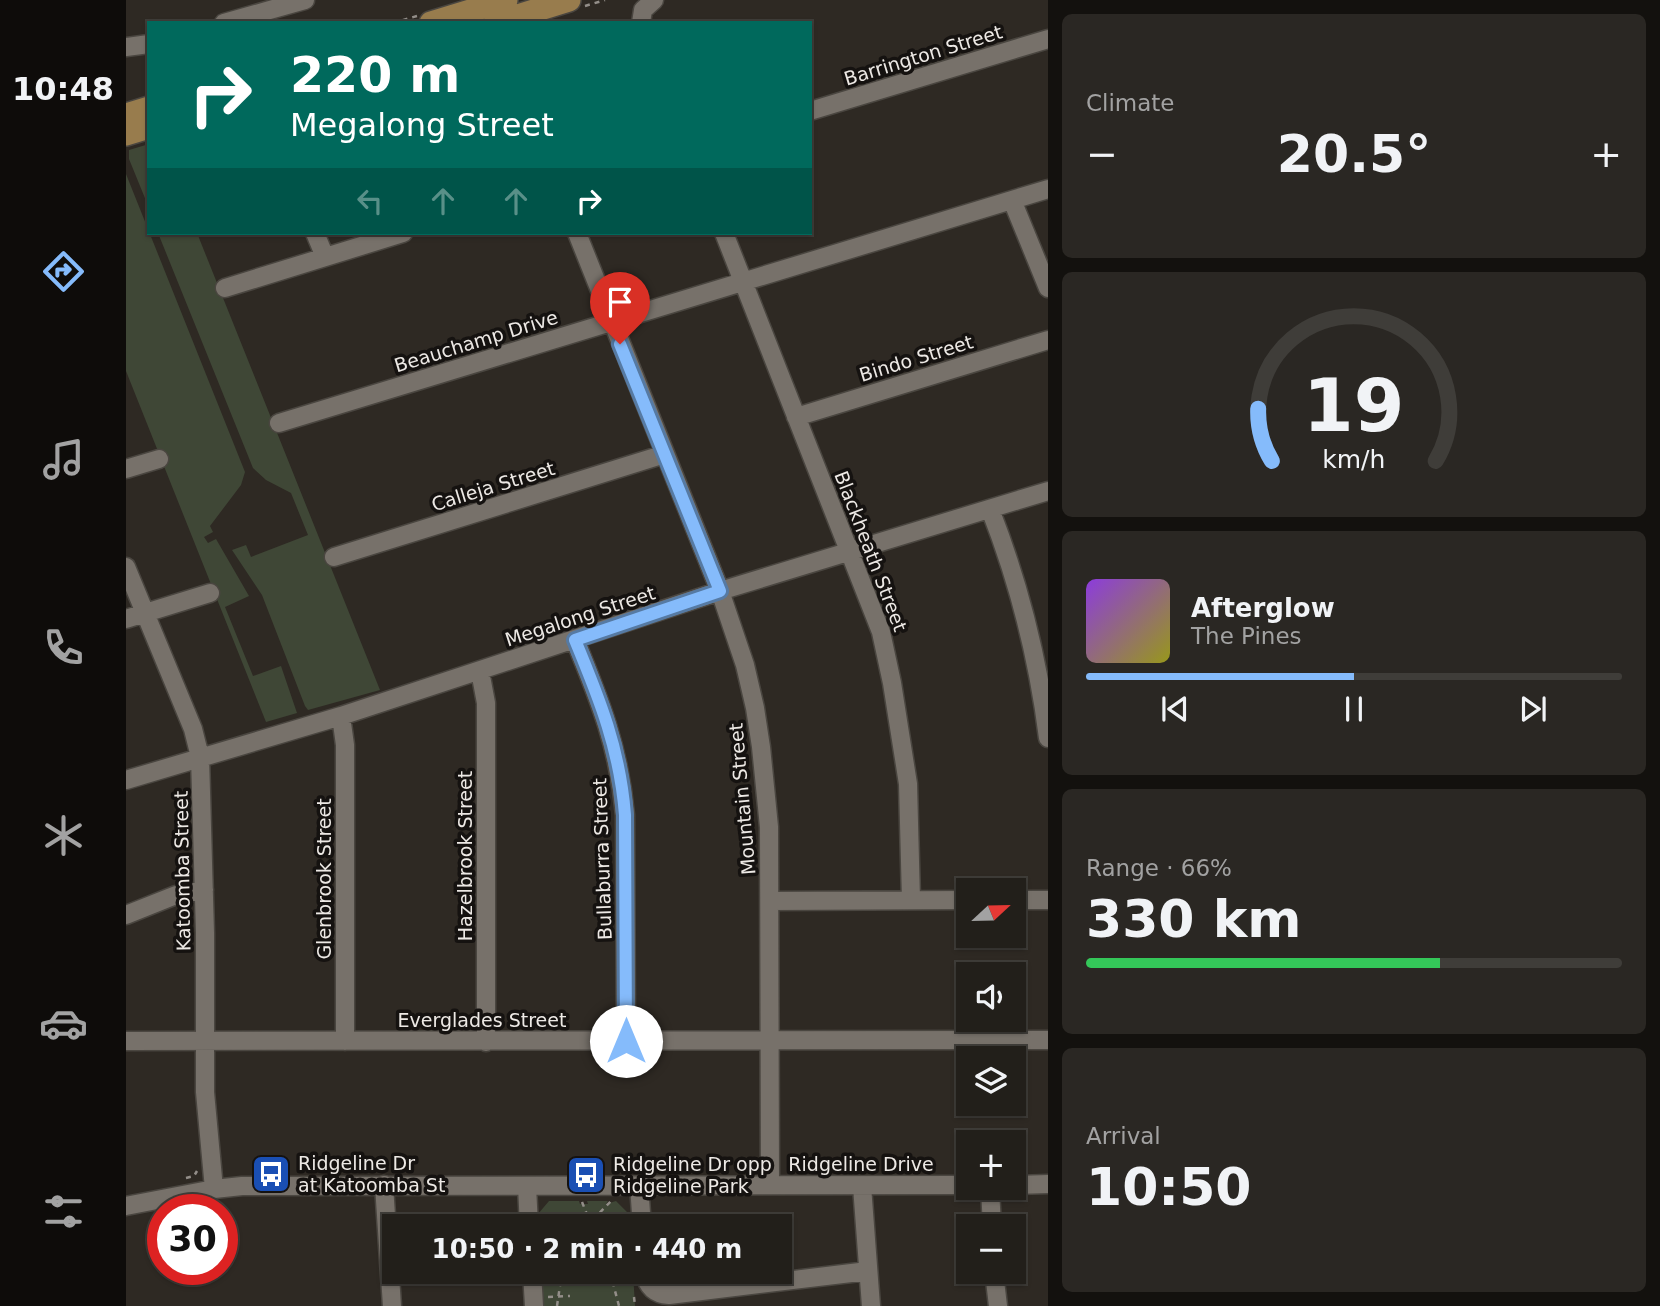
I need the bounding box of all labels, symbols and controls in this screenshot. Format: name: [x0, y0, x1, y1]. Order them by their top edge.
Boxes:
street label: Barrington Street: [841, 20, 1005, 90]
text: 220 m: [290, 47, 460, 104]
icon: right: [175, 49, 266, 140]
text: 10:48: [12, 70, 114, 108]
text: Climate: [1086, 90, 1175, 116]
text: Megalong Street: [290, 106, 554, 144]
text: 20.5°: [1277, 124, 1431, 184]
text: −: [1086, 132, 1118, 176]
text: +: [1590, 132, 1622, 176]
icon: left: [351, 182, 389, 220]
icon: ahead: [424, 182, 462, 220]
icon: ahead: [497, 182, 535, 220]
icon: right: [570, 182, 608, 220]
icon: directions: [39, 247, 88, 296]
pin: [590, 272, 650, 344]
icon: arrive: [601, 283, 639, 321]
street label: Beauchamp Drive: [392, 306, 560, 376]
street label: Bindo Street: [856, 330, 976, 386]
text: 19: [1303, 363, 1405, 448]
icon: music: [39, 435, 88, 484]
text: km/h: [1322, 444, 1386, 473]
street label: Calleja Street: [429, 457, 557, 515]
street label: Blackheath Street: [830, 468, 912, 634]
street label: Megalong Street: [502, 581, 658, 651]
text: Afterglow: [1191, 593, 1335, 623]
icon: phone: [39, 623, 88, 672]
text: The Pines: [1191, 623, 1302, 649]
icon: previous: [1156, 690, 1194, 728]
icon: pause: [1335, 690, 1373, 728]
icon: next: [1514, 690, 1552, 728]
street label: Mountain Street: [724, 722, 760, 876]
street label: Hazelbrook Street: [454, 771, 476, 941]
street label: Bullaburra Street: [588, 778, 616, 940]
street label: Katoomba Street: [170, 791, 194, 951]
street label: Glenbrook Street: [313, 798, 335, 960]
icon: climate: [39, 811, 88, 860]
text: Range · 66%: [1086, 855, 1232, 881]
north arrow: [956, 878, 1026, 948]
map controls: [956, 878, 1026, 1284]
text: 330 km: [1086, 889, 1301, 949]
button: sound: [956, 962, 1026, 1032]
icon: car: [39, 999, 88, 1048]
position arrow: [589, 1004, 663, 1078]
street label: Everglades Street: [398, 1009, 566, 1031]
button: layers: [956, 1046, 1026, 1116]
text: Arrival: [1086, 1123, 1161, 1149]
button: +: [956, 1130, 1026, 1200]
place label: Ridgeline Dr at Katoomba St: [298, 1152, 445, 1196]
bus stop icon: Ridgeline Dr at Katoomba St: [250, 1153, 292, 1195]
place label: Ridgeline Dr opp Ridgeline Park: [613, 1153, 772, 1197]
street label: Ridgeline Drive: [788, 1153, 934, 1175]
bus stop icon: Ridgeline Dr opp Ridgeline Park: [565, 1154, 607, 1196]
text: 10:50: [1086, 1157, 1252, 1217]
icon: filters: [39, 1187, 88, 1236]
speed limit sign: 30: [147, 1194, 238, 1285]
button: −: [956, 1214, 1026, 1284]
text: 10:50 · 2 min · 440 m: [432, 1234, 742, 1264]

